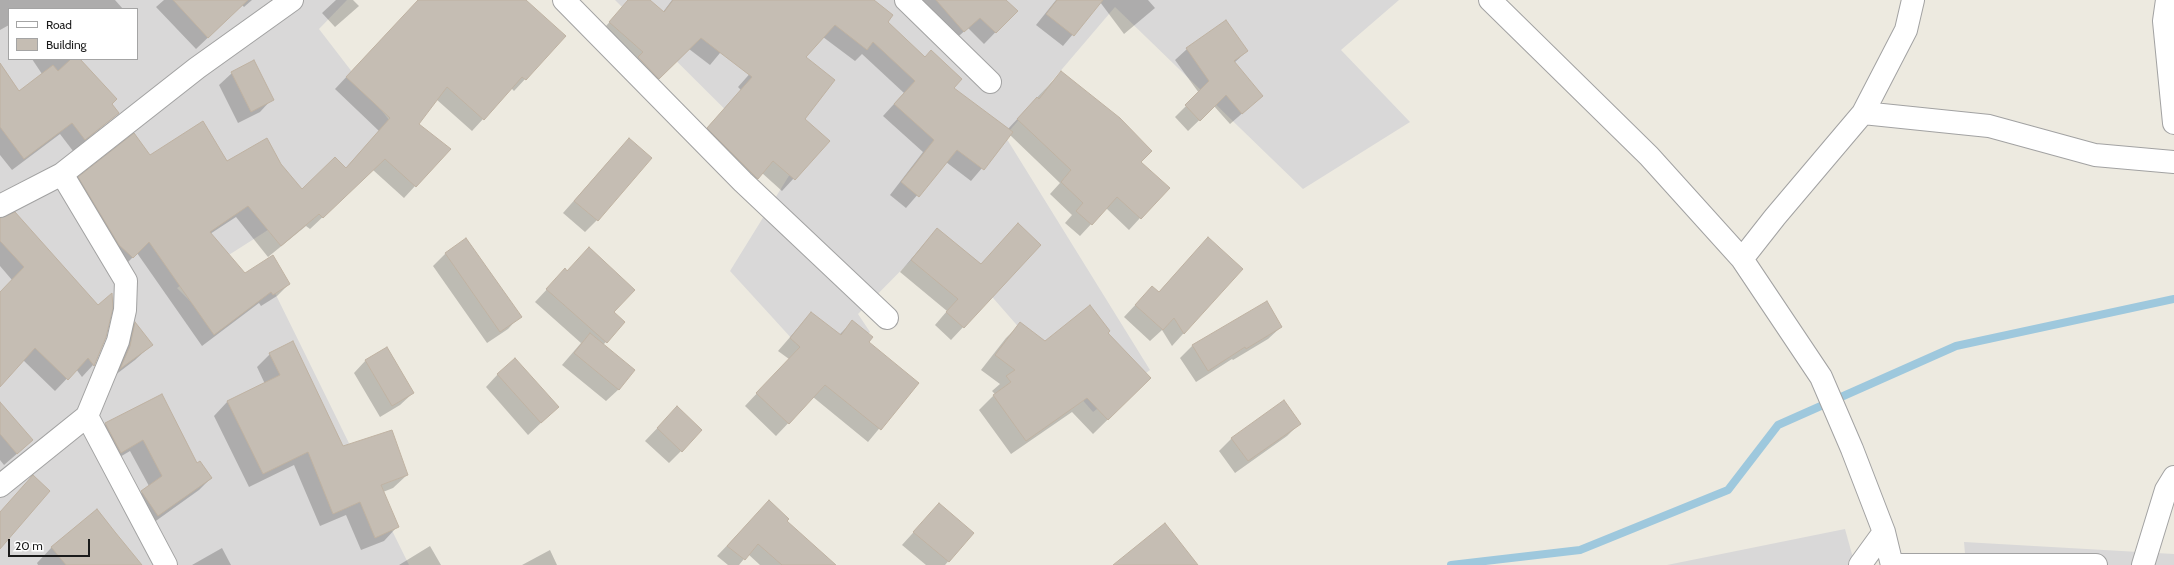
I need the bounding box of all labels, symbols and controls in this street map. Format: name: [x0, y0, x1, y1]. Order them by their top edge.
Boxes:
legend: [8, 8, 138, 60]
text: Road: [46, 17, 72, 32]
text: Building: [46, 37, 87, 52]
scale bar: [10, 531, 92, 557]
text: 20 m: [15, 538, 43, 553]

